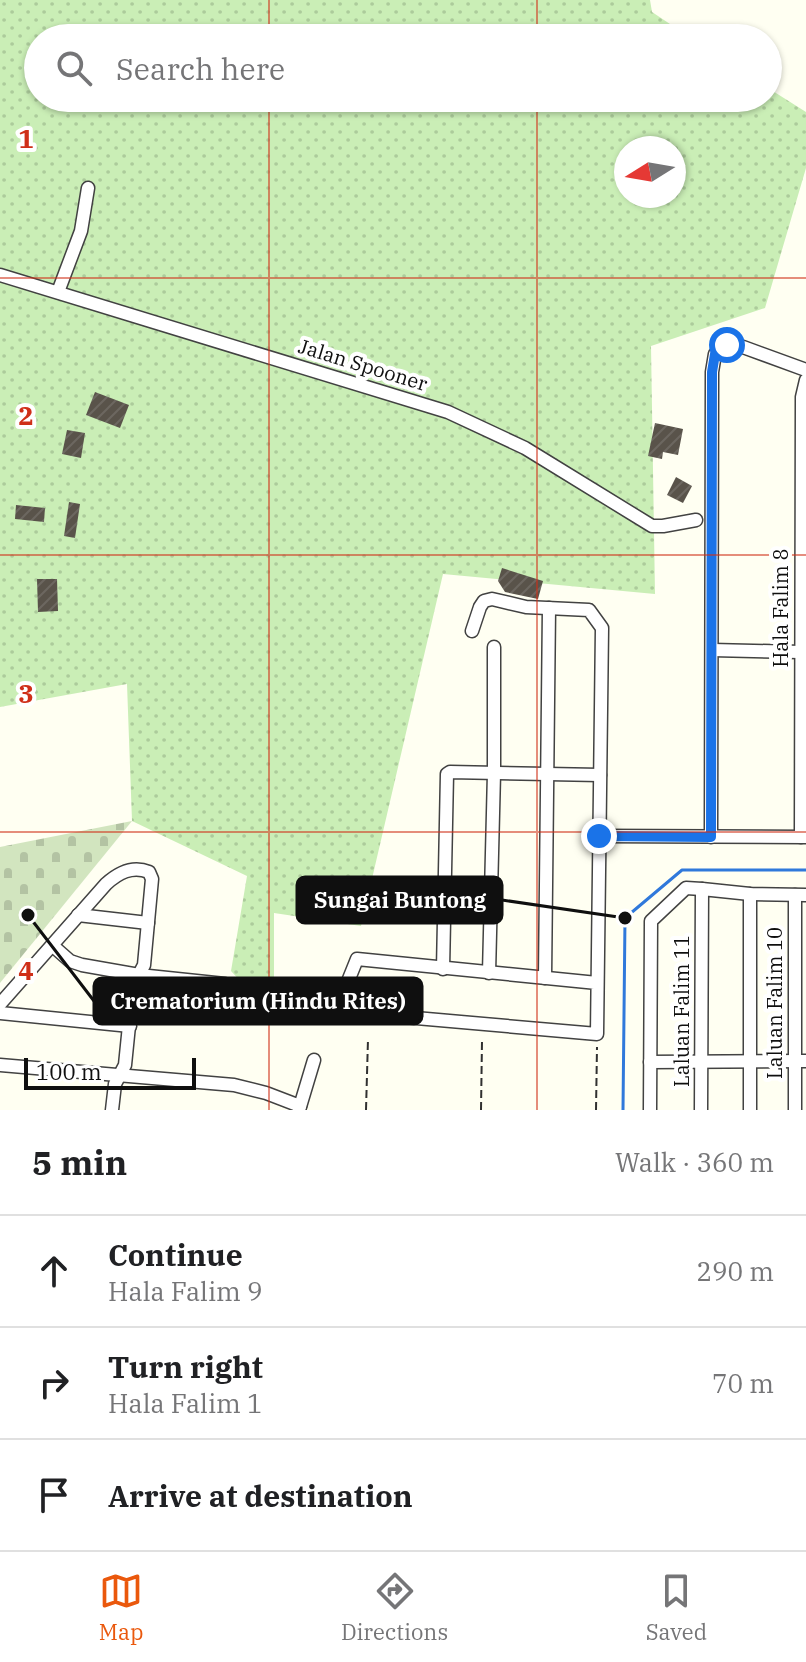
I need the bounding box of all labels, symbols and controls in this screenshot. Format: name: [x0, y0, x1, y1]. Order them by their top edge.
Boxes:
search box: [24, 24, 782, 112]
icon: search: [52, 46, 96, 90]
text: Search here: [116, 49, 285, 88]
text: 1: [18, 121, 34, 155]
north arrow: [614, 136, 686, 208]
route start: [709, 327, 745, 363]
street label: Jalan Spooner: [295, 332, 431, 397]
text: 2: [18, 398, 34, 432]
street label: Hala Falim 8: [767, 549, 794, 667]
text: 3: [18, 676, 34, 710]
route end: [581, 818, 617, 854]
callout: Sungai Buntong: [297, 877, 502, 923]
text: Sungai Buntong: [314, 885, 487, 914]
street label: Laluan Falim 10: [761, 927, 788, 1079]
street label: Laluan Falim 11: [668, 935, 695, 1087]
text: 4: [18, 953, 34, 987]
callout: Crematorium (Hindu Rites): [94, 978, 422, 1024]
text: Crematorium (Hindu Rites): [110, 986, 406, 1015]
scale bar: [24, 1054, 196, 1090]
text: 100 m: [36, 1057, 102, 1086]
text: 5 min: [32, 1140, 127, 1184]
text: Walk · 360 m: [615, 1145, 774, 1179]
text: Continue: [108, 1235, 243, 1274]
icon: ahead: [32, 1249, 76, 1293]
text: 290 m: [696, 1254, 774, 1288]
text: Hala Falim 9: [108, 1274, 263, 1308]
text: Turn right: [108, 1347, 263, 1386]
icon: right: [32, 1361, 76, 1405]
text: 70 m: [712, 1366, 774, 1400]
text: Hala Falim 1: [108, 1386, 263, 1420]
icon: arrive: [32, 1473, 76, 1517]
text: Arrive at destination: [108, 1476, 413, 1515]
tab: Map: [99, 1569, 143, 1646]
tab: Directions: [341, 1569, 448, 1646]
tab: Saved: [646, 1569, 707, 1646]

